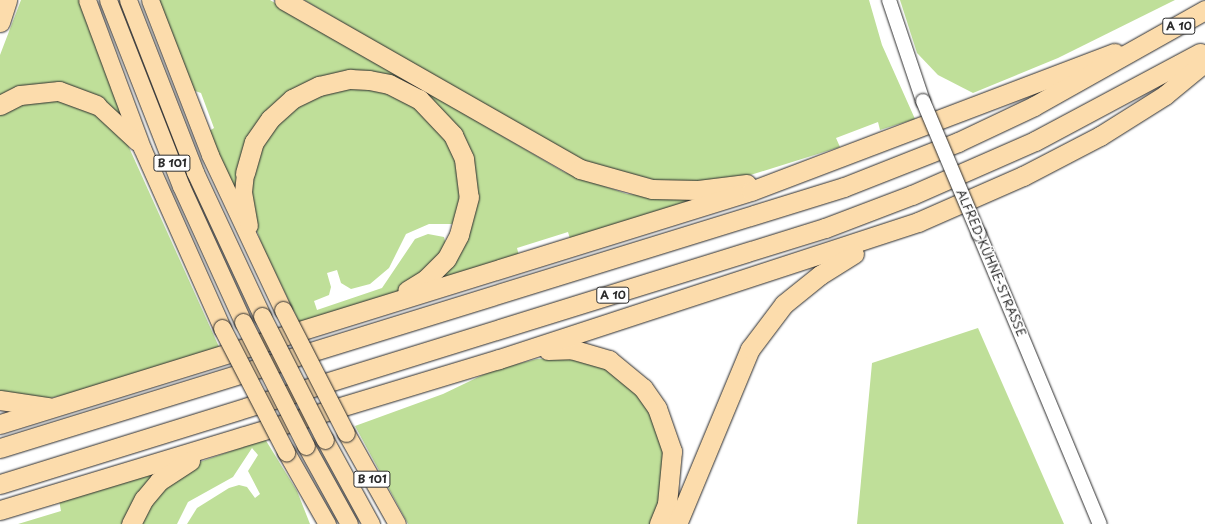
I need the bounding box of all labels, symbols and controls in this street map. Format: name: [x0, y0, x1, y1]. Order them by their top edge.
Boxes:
road number: A 10: [1162, 17, 1196, 35]
road number: B 101: [153, 154, 191, 172]
street label: ALFRED-KÜHNE-STRASSE: [953, 187, 1029, 339]
road number: A 10: [596, 286, 630, 304]
road number: B 101: [353, 470, 391, 488]

